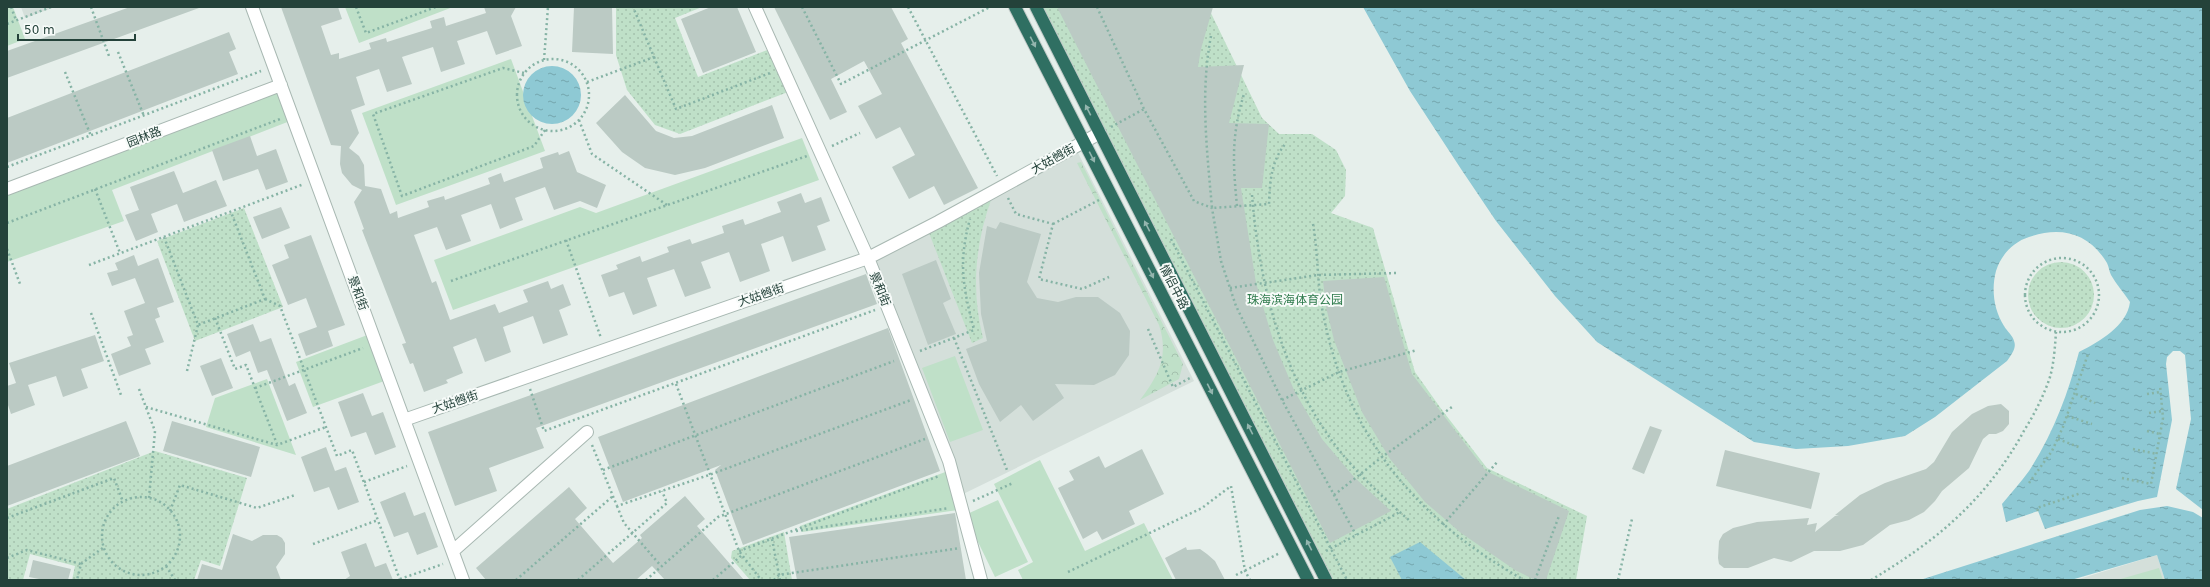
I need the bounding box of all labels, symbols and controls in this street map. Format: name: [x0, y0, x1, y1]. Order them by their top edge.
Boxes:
scale bar: [18, 16, 135, 42]
text: 50 m: [24, 23, 55, 37]
one-way arrow: [1029, 36, 1036, 47]
one-way arrow: [1085, 104, 1091, 116]
street label: 园林路: [125, 124, 163, 150]
street label: 大姑乸街: [1029, 141, 1077, 177]
one-way arrow: [1088, 152, 1095, 163]
one-way arrow: [1144, 220, 1150, 232]
street label: 情侣中路: [1157, 262, 1191, 312]
one-way arrow: [1148, 267, 1154, 279]
street label: 景和街: [867, 270, 893, 308]
street label: 景和街: [345, 274, 371, 312]
street label: 大姑乸街: [736, 281, 786, 309]
park label: 珠海滨海体育公园: [1247, 293, 1343, 307]
one-way arrow: [1207, 383, 1213, 395]
street label: 大姑乸街: [430, 388, 480, 416]
one-way arrow: [1247, 424, 1253, 435]
one-way arrow: [1306, 539, 1312, 551]

